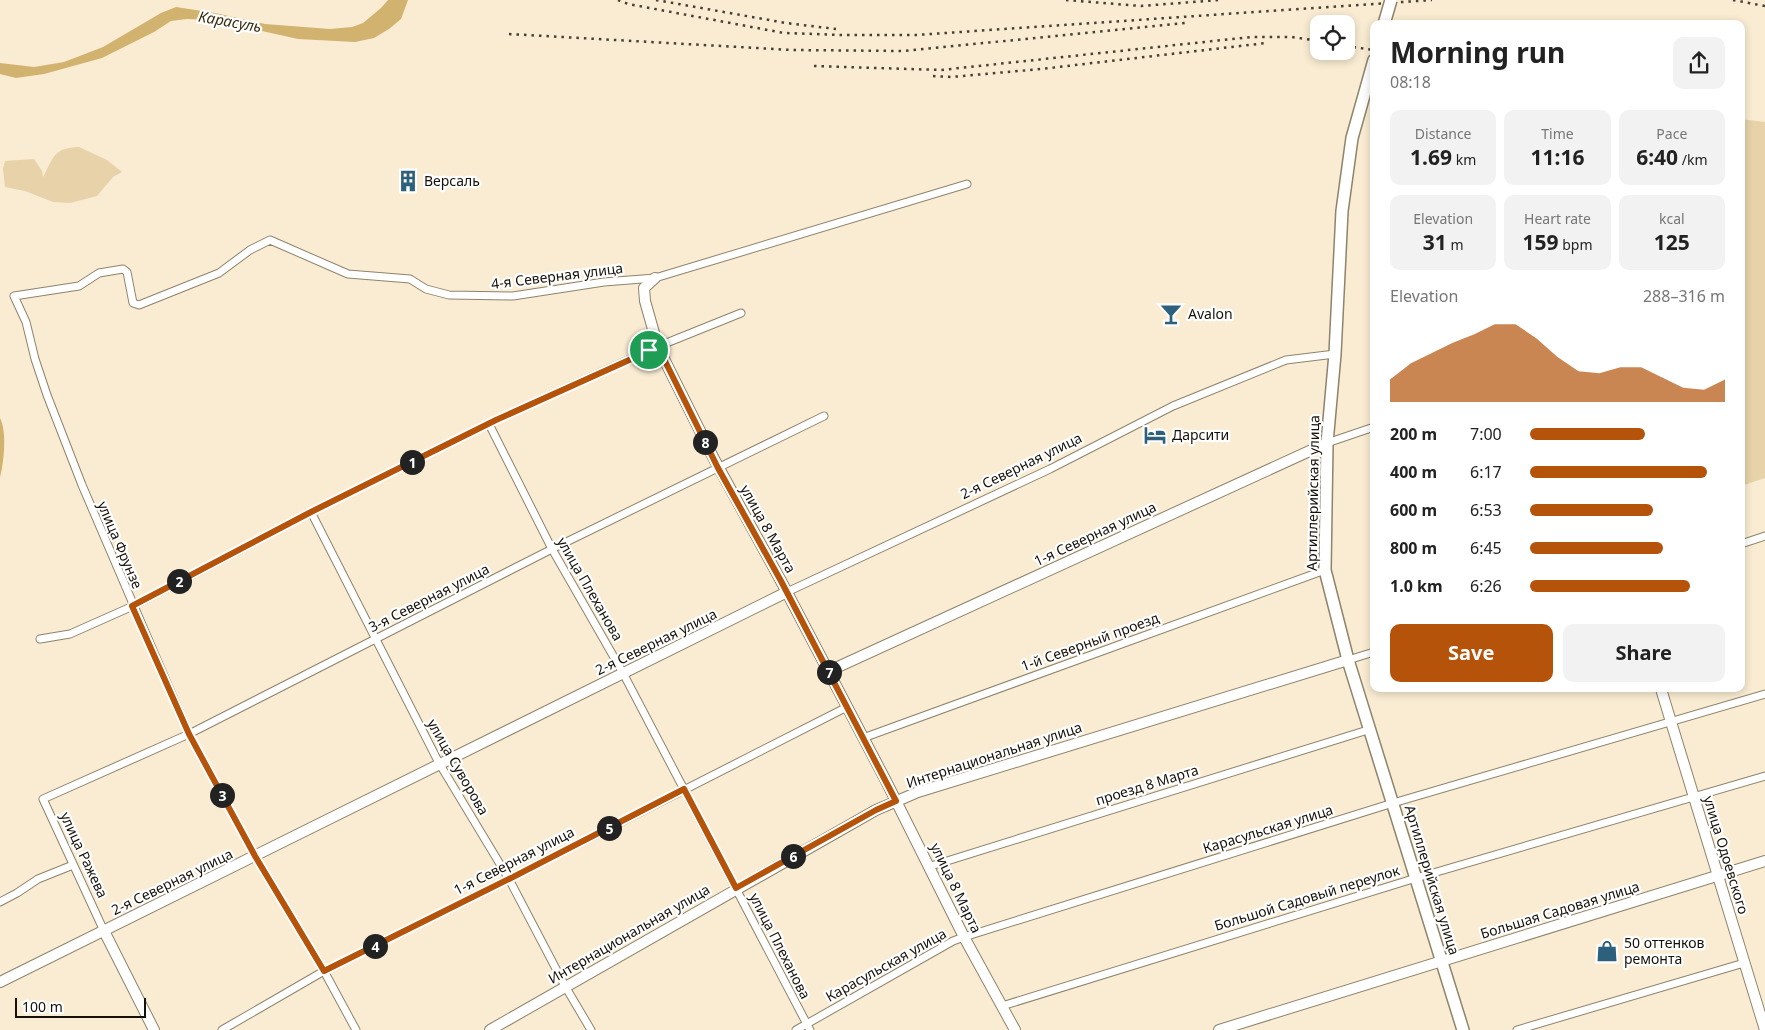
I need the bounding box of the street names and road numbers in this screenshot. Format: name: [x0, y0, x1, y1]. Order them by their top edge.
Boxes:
street label: 4-я Северная улица: [490, 258, 624, 293]
street label: Артиллерийская улица: [1302, 415, 1323, 571]
street label: 2-я Северная улица: [957, 428, 1085, 503]
street label: улица 8 Марта: [736, 481, 801, 576]
street label: 1-я Северная улица: [1031, 497, 1159, 570]
street label: улица Фрунзе: [94, 498, 148, 592]
street label: улица Плеханова: [553, 534, 628, 644]
street label: 3-я Северная улица: [365, 559, 492, 636]
street label: 2-я Северная улица: [592, 604, 720, 679]
street label: 1-й Северный проезд: [1018, 608, 1162, 675]
street label: улица Суворова: [423, 715, 494, 818]
street label: Интернациональная улица: [904, 717, 1084, 792]
street label: проезд 8 Марта: [1093, 760, 1201, 809]
street label: улица Одоевского: [1699, 793, 1754, 916]
street label: Карасульская улица: [1200, 800, 1335, 857]
street label: Артиллерийская улица: [1401, 803, 1464, 957]
street label: улица Ражева: [56, 809, 113, 901]
street label: 1-я Северная улица: [450, 822, 577, 899]
street label: улица 8 Марта: [926, 840, 986, 936]
street label: 2-я Северная улица: [108, 844, 236, 919]
street label: Большой Садовый переулок: [1212, 860, 1402, 935]
street label: Большая Садовая улица: [1478, 876, 1642, 943]
street label: Интернациональная улица: [544, 879, 713, 988]
street label: улица Плеханова: [746, 890, 815, 1002]
street label: Карасульская улица: [822, 923, 949, 1006]

